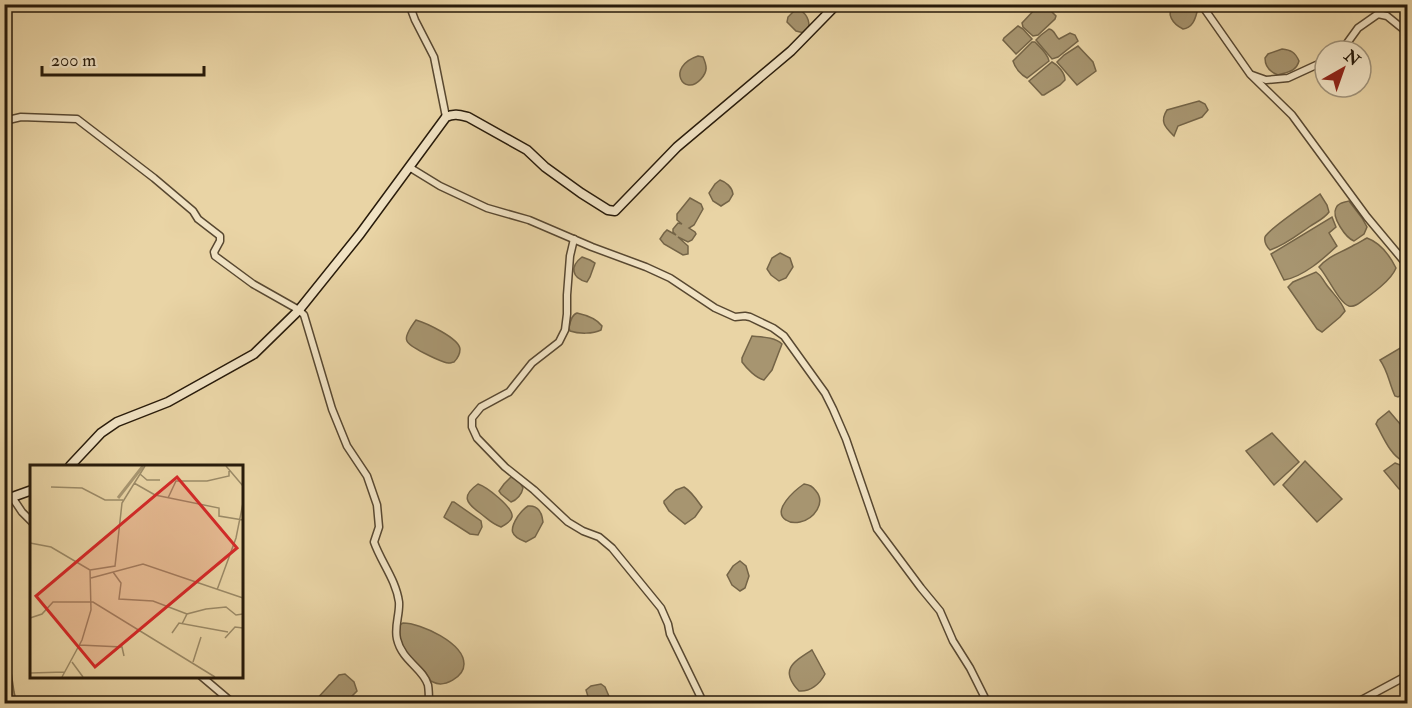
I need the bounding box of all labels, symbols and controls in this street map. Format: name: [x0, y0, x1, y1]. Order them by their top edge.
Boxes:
scale bar: [42, 39, 204, 77]
north arrow: [1313, 39, 1373, 99]
text: N: [1339, 45, 1364, 71]
text: 200 m: [51, 49, 96, 72]
inset map: [30, 465, 243, 678]

